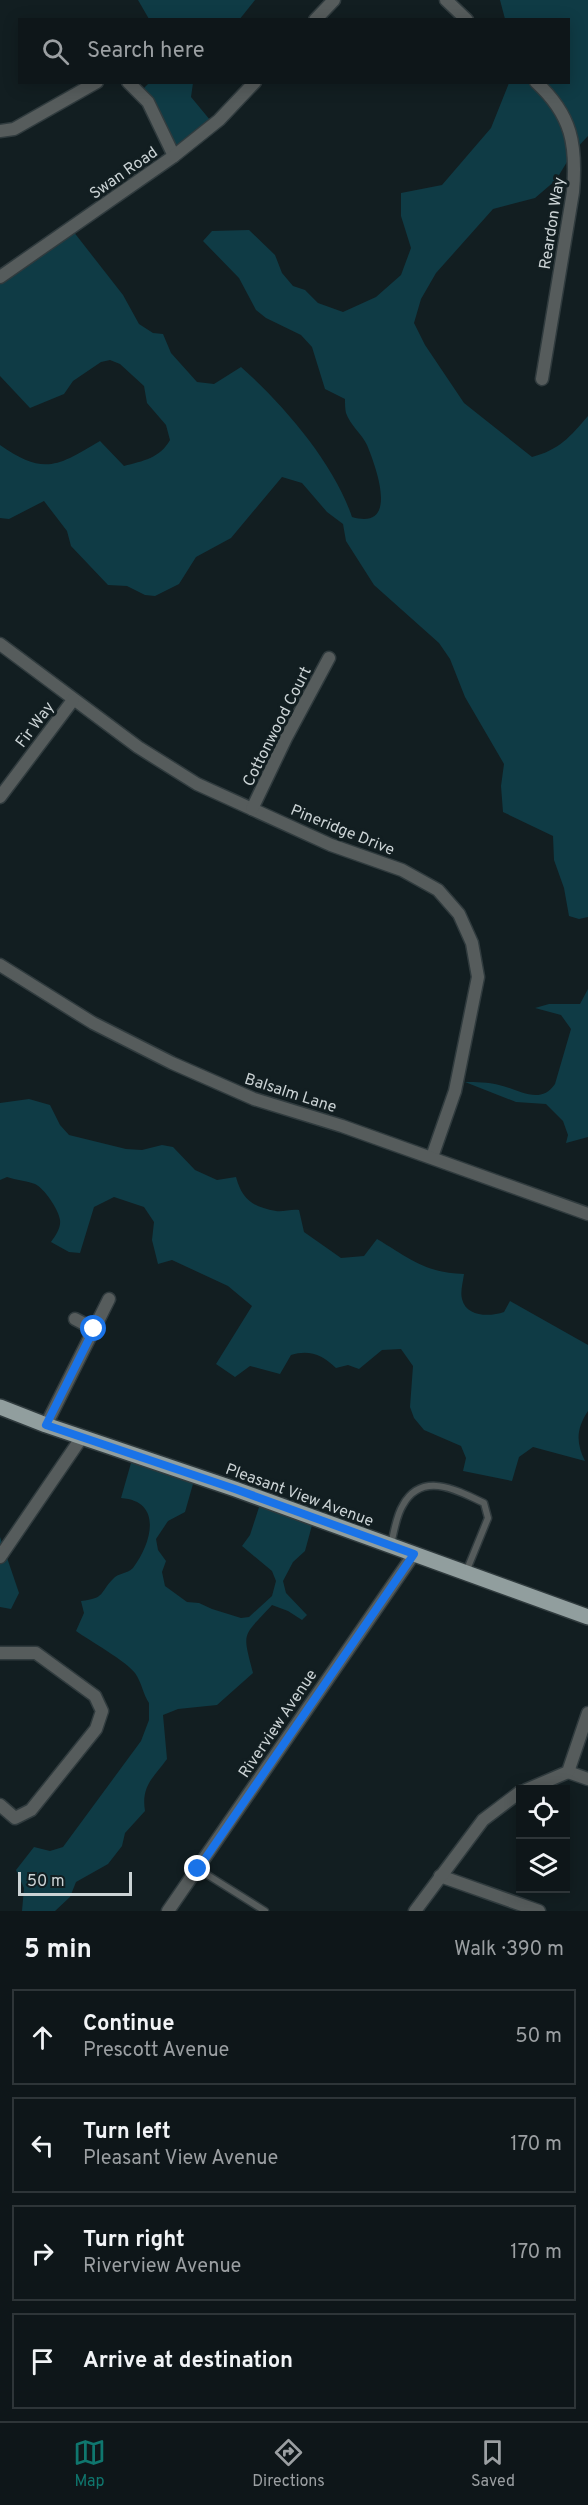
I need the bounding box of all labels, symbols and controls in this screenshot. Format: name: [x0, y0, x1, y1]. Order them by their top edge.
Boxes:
search box: [18, 18, 570, 84]
icon: search: [39, 35, 72, 68]
text: Search here: [87, 38, 205, 65]
street label: Swan Road: [86, 143, 162, 204]
street label: Reardon Way: [536, 176, 570, 271]
street label: Cottonwood Court: [239, 664, 317, 790]
street label: Fir Way: [12, 698, 59, 752]
street label: Pineridge Drive: [287, 801, 397, 861]
street label: Balsalm Lane: [242, 1070, 339, 1118]
route start: [80, 1315, 106, 1341]
street label: Pleasant View Avenue: [223, 1460, 376, 1532]
street label: Riverview Avenue: [235, 1666, 322, 1782]
map controls: [516, 1785, 570, 1893]
button: locate: [516, 1785, 570, 1839]
button: layers: [516, 1839, 570, 1893]
route end: [184, 1855, 210, 1881]
scale bar: [18, 1869, 132, 1896]
text: 50 m: [27, 1872, 65, 1892]
text: 5 min: [24, 1934, 92, 1967]
text: Walk · 390 m: [454, 1937, 564, 1963]
text: Continue: [83, 2011, 174, 2038]
icon: ahead: [26, 2021, 59, 2054]
text: 50 m: [515, 2024, 562, 2050]
text: Prescott Avenue: [83, 2038, 229, 2064]
text: Turn left: [83, 2119, 171, 2146]
icon: left: [26, 2129, 59, 2162]
text: 170 m: [510, 2132, 562, 2158]
text: Pleasant View Avenue: [83, 2146, 278, 2172]
text: Turn right: [83, 2227, 185, 2254]
icon: right: [26, 2237, 59, 2270]
text: 170 m: [510, 2240, 562, 2266]
text: Riverview Avenue: [83, 2254, 241, 2280]
icon: arrive: [26, 2345, 59, 2378]
text: Arrive at destination: [83, 2348, 293, 2375]
tab: Map: [73, 2436, 106, 2492]
tab: Directions: [252, 2436, 325, 2492]
tab: Saved: [471, 2436, 515, 2492]

